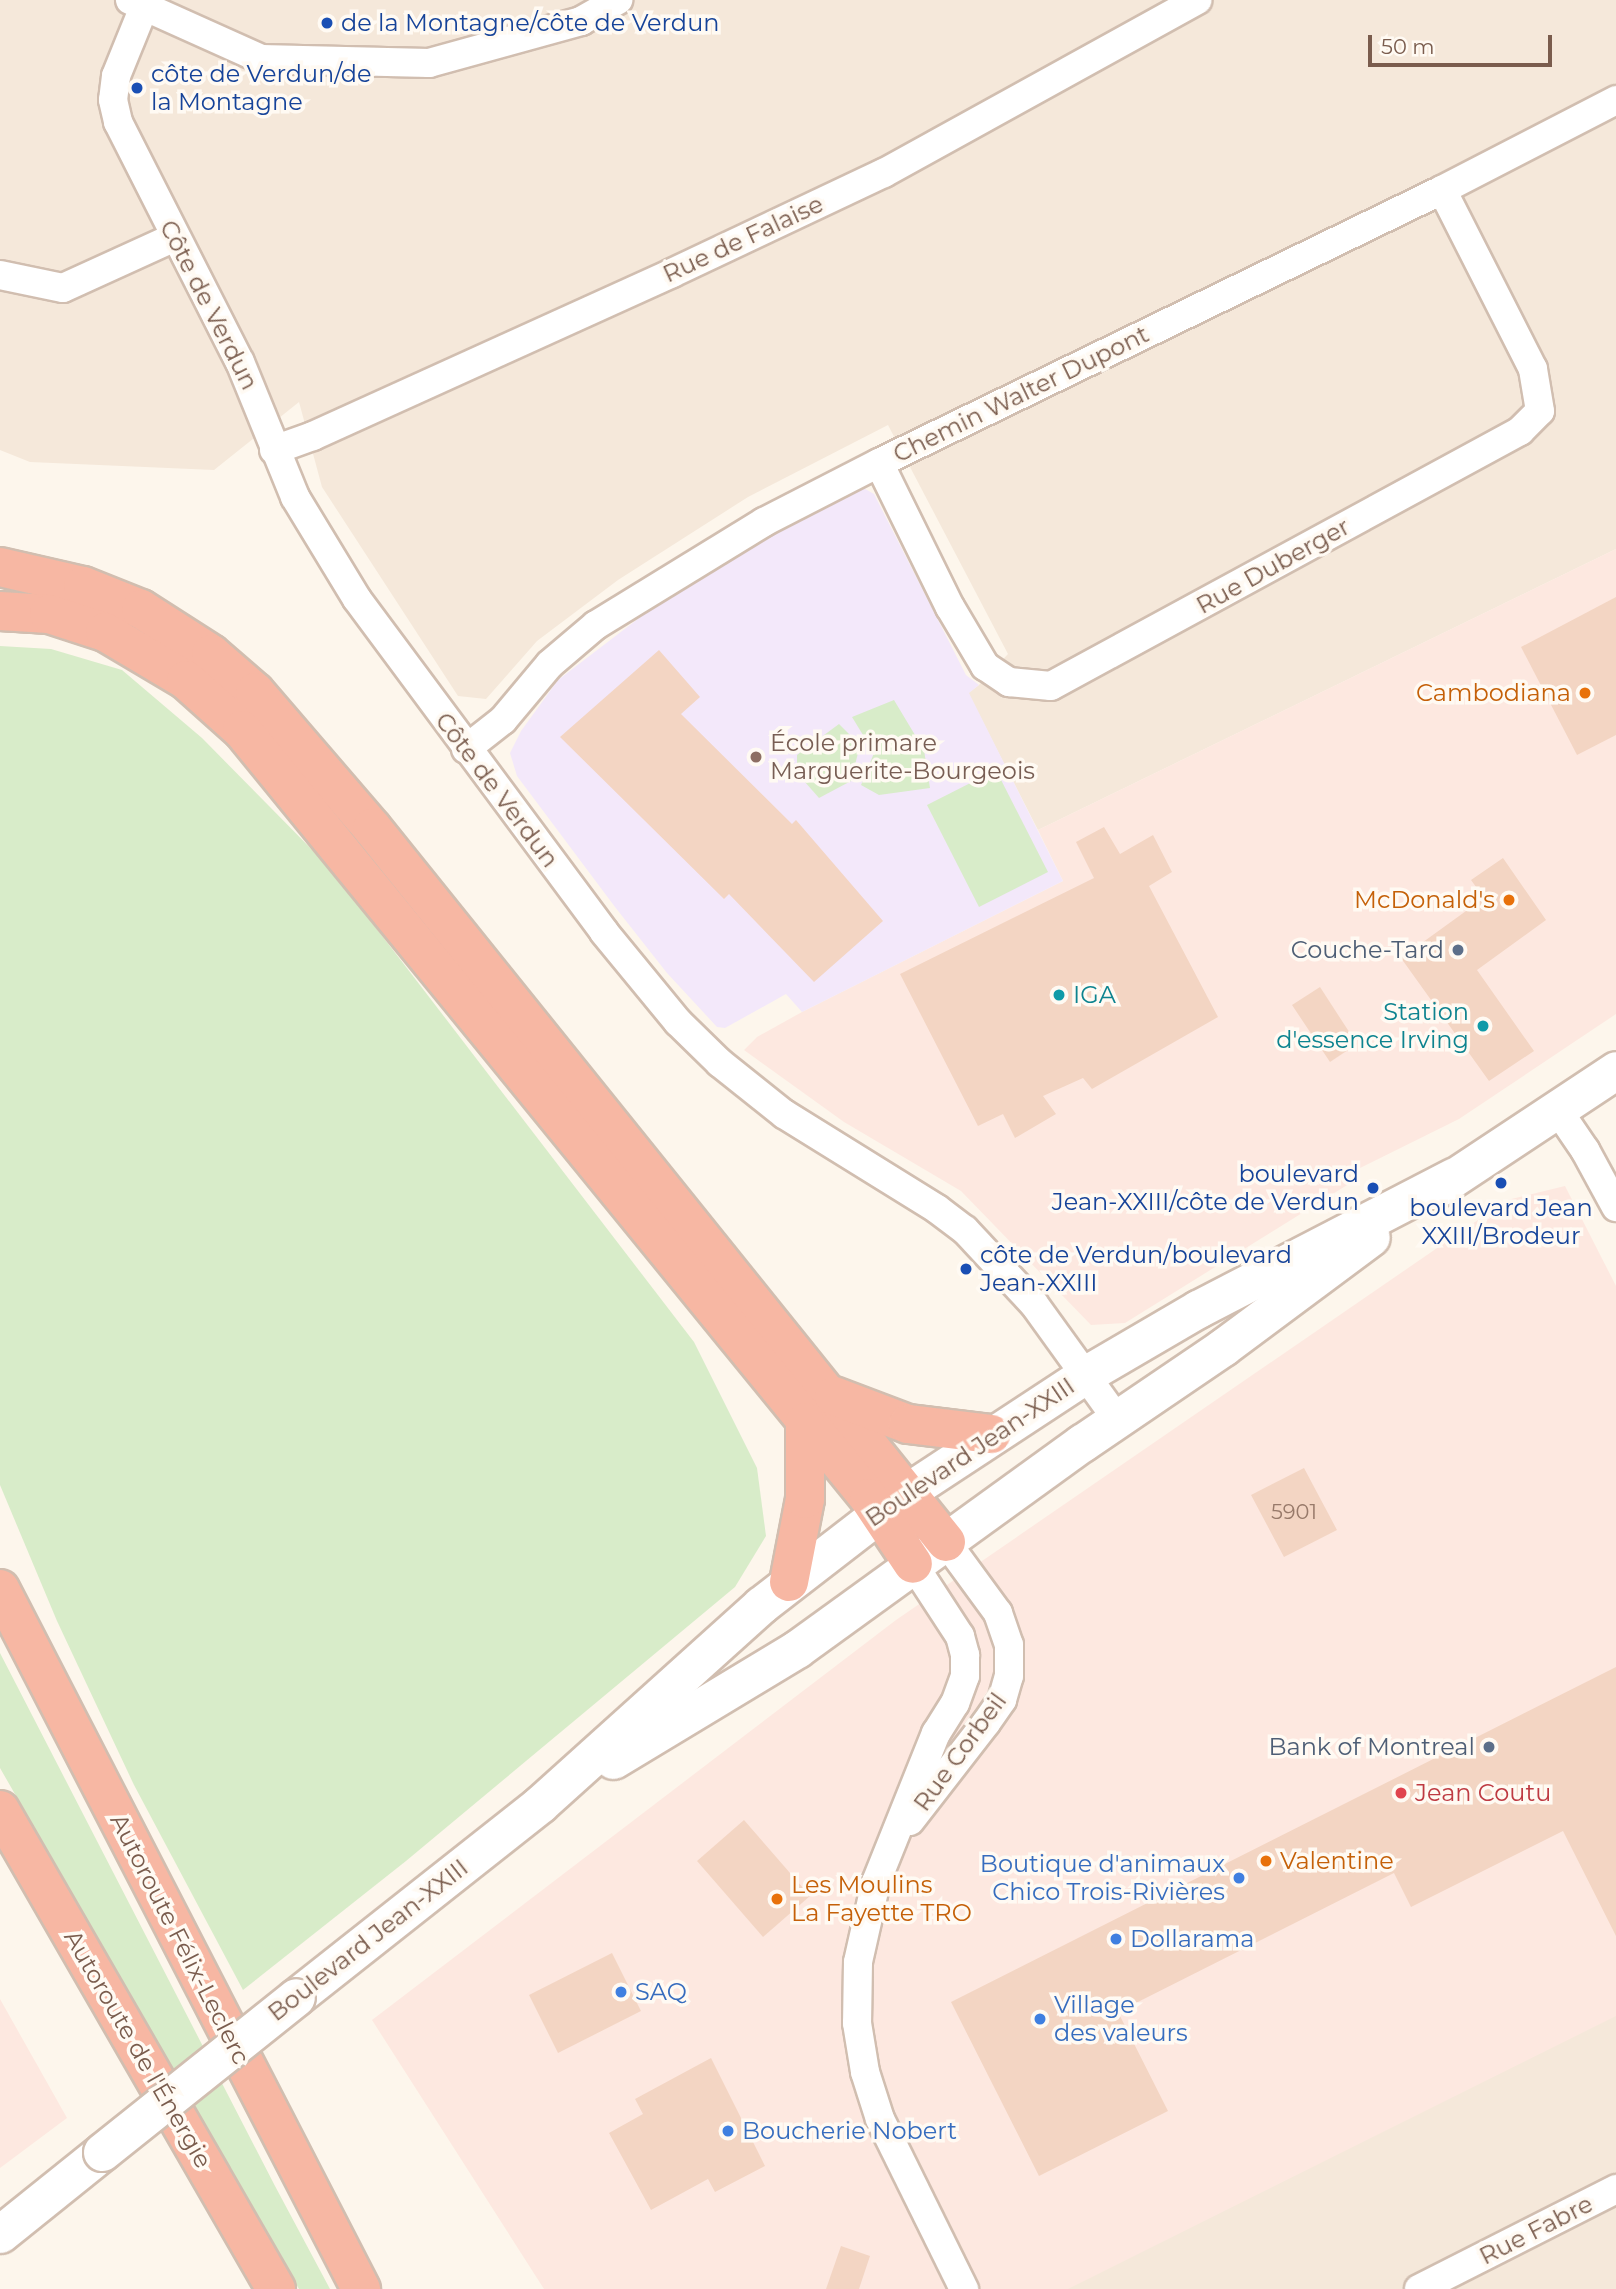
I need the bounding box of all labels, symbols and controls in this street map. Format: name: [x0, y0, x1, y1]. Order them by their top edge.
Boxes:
place label: de la Montagne/côte de Verdun: [341, 9, 719, 37]
marker: de la Montagne/côte de Verdun: [319, 15, 335, 31]
scale bar: [1371, 21, 1555, 65]
text: 50 m: [1381, 34, 1435, 59]
place label: côte de Verdun/de la Montagne: [151, 60, 372, 116]
marker: côte de Verdun/de la Montagne: [129, 80, 145, 96]
street label: Rue de Falaise: [658, 189, 828, 289]
street label: Côte de Verdun: [154, 215, 264, 395]
street label: Chemin Walter Dupont: [888, 319, 1154, 469]
street label: Rue Duberger: [1191, 512, 1355, 620]
place label: Cambodiana: [1416, 679, 1571, 707]
marker: Cambodiana: [1577, 685, 1593, 701]
street label: Côte de Verdun: [429, 707, 565, 873]
place label: École primare Marguerite-Bourgeois: [770, 729, 1035, 785]
marker: École primare Marguerite-Bourgeois: [748, 749, 764, 765]
place label: McDonald's: [1354, 886, 1495, 914]
marker: McDonald's: [1501, 892, 1517, 908]
place label: Couche-Tard: [1291, 936, 1444, 964]
marker: Couche-Tard: [1450, 942, 1466, 958]
place label: IGA: [1073, 981, 1116, 1009]
marker: IGA: [1051, 987, 1067, 1003]
place label: Station d'essence Irving: [1276, 998, 1469, 1054]
marker: Station d'essence Irving: [1475, 1018, 1491, 1034]
place label: boulevard Jean-XXIII/côte de Verdun: [1052, 1160, 1359, 1216]
marker: boulevard Jean XXIII/Brodeur: [1493, 1175, 1509, 1191]
marker: boulevard Jean-XXIII/côte de Verdun: [1365, 1180, 1381, 1196]
place label: boulevard Jean XXIII/Brodeur: [1409, 1194, 1593, 1250]
place label: côte de Verdun/boulevard Jean-XXIII: [980, 1241, 1292, 1297]
marker: côte de Verdun/boulevard Jean-XXIII: [958, 1261, 974, 1277]
street label: Boulevard Jean-XXIII: [860, 1371, 1080, 1533]
house number: 5901: [1271, 1499, 1317, 1525]
street label: Rue Corbeil: [908, 1687, 1012, 1817]
place label: Bank of Montreal: [1268, 1733, 1475, 1761]
marker: Bank of Montreal: [1481, 1739, 1497, 1755]
place label: Jean Coutu: [1415, 1779, 1551, 1807]
marker: Jean Coutu: [1393, 1785, 1409, 1801]
street label: Autoroute Félix-Leclerc: [104, 1809, 256, 2069]
place label: Valentine: [1280, 1847, 1394, 1875]
place label: Boutique d'animaux Chico Trois-Rivières: [980, 1850, 1225, 1906]
street label: Boulevard Jean-XXIII: [262, 1853, 474, 2027]
marker: Valentine: [1258, 1853, 1274, 1869]
marker: Boutique d'animaux Chico Trois-Rivières: [1231, 1870, 1247, 1886]
place label: Les Moulins La Fayette TRO: [791, 1871, 972, 1927]
marker: Les Moulins La Fayette TRO: [769, 1891, 785, 1907]
street label: Autoroute de l'Énergie: [58, 1925, 218, 2173]
place label: Dollarama: [1130, 1925, 1254, 1953]
marker: Dollarama: [1108, 1931, 1124, 1947]
place label: SAQ: [635, 1978, 687, 2006]
marker: SAQ: [613, 1984, 629, 2000]
place label: Village des valeurs: [1054, 1991, 1188, 2047]
marker: Village des valeurs: [1032, 2011, 1048, 2027]
place label: Boucherie Nobert: [742, 2117, 957, 2145]
marker: Boucherie Nobert: [720, 2123, 736, 2139]
street label: Rue Fabre: [1475, 2189, 1597, 2271]

